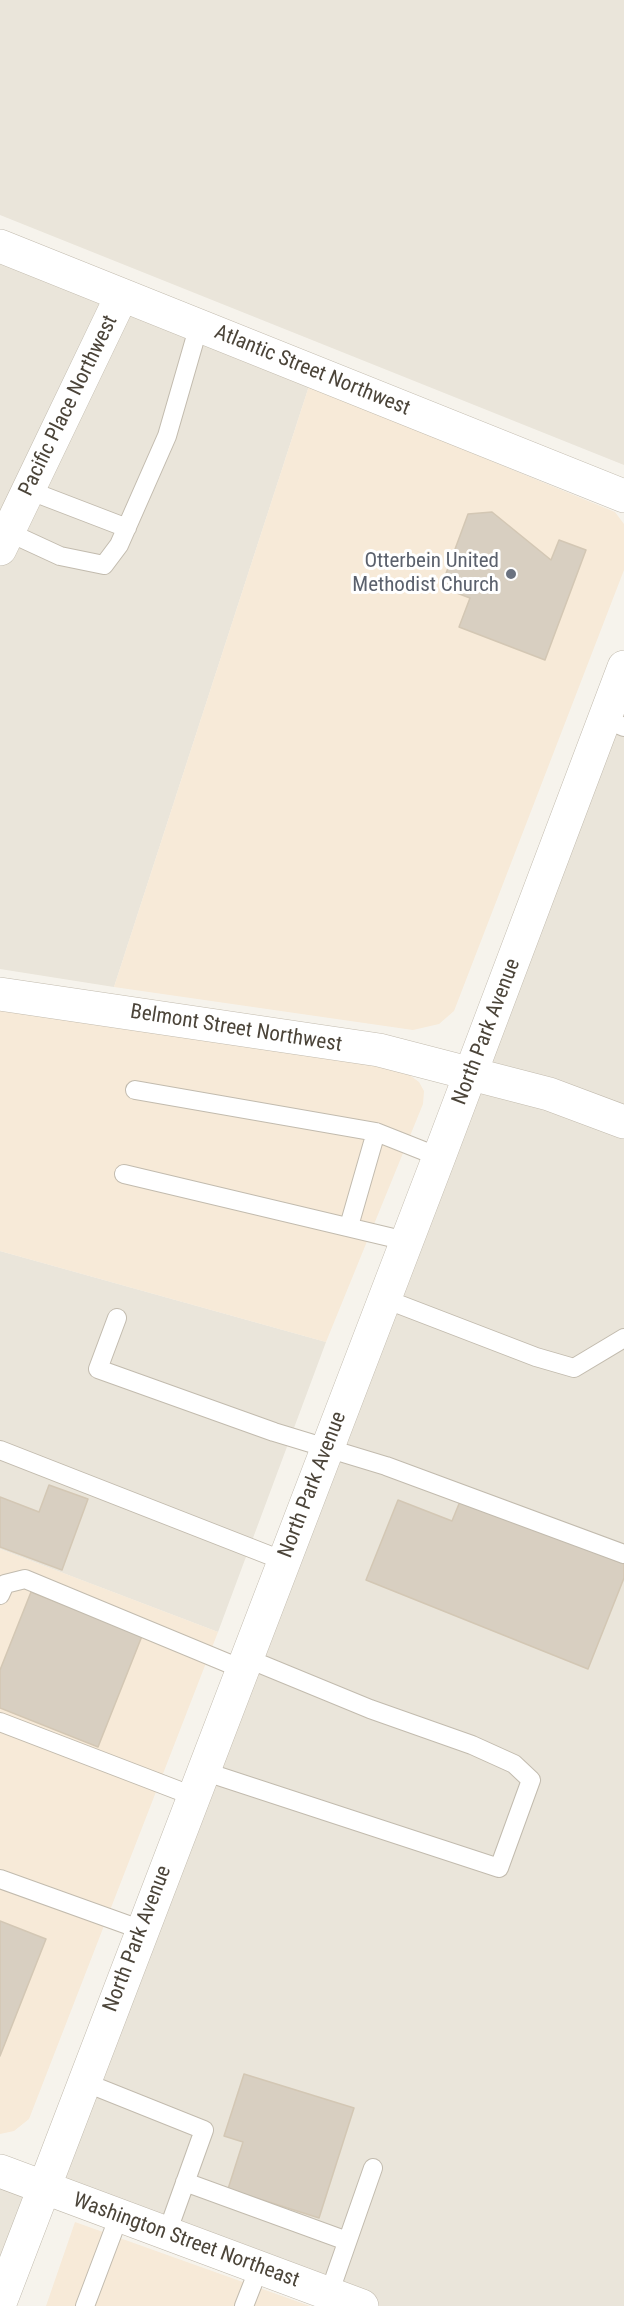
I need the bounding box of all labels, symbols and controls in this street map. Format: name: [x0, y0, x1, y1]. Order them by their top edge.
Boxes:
street label: Pacific Place Northwest: [14, 312, 124, 500]
street label: Atlantic Street Northwest: [210, 320, 414, 422]
place label: Otterbein United Methodist Church: [352, 549, 499, 599]
marker: Otterbein United Methodist Church: [504, 567, 518, 581]
street label: North Park Avenue: [448, 955, 526, 1109]
street label: Belmont Street Northwest: [128, 1000, 344, 1058]
street label: North Park Avenue: [274, 1408, 352, 1562]
street label: North Park Avenue: [99, 1862, 177, 2016]
street label: Washington Street Northeast: [69, 2188, 303, 2294]

